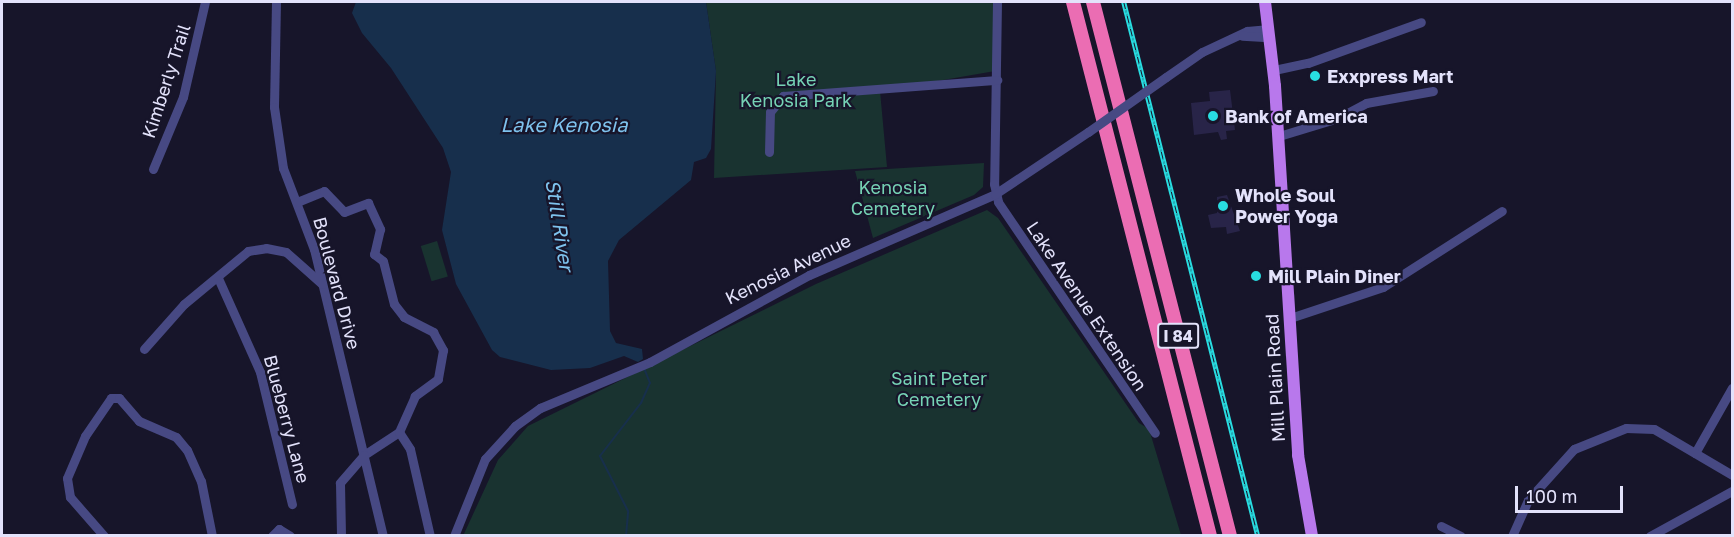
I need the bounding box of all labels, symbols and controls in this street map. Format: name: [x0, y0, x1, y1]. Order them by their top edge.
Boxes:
street label: Kimberly Trail: [137, 21, 195, 141]
place label: Exxpress Mart: [1327, 65, 1453, 87]
park label: Lake Kenosia Park: [740, 69, 852, 112]
marker: Exxpress Mart: [1308, 69, 1322, 83]
place label: Bank of America: [1225, 105, 1368, 127]
marker: Bank of America: [1206, 109, 1220, 123]
water label: Lake Kenosia: [501, 112, 627, 136]
water label: Still River: [541, 177, 579, 273]
park label: Kenosia Cemetery: [851, 177, 935, 219]
place label: Whole Soul Power Yoga: [1235, 185, 1338, 228]
marker: Whole Soul Power Yoga: [1216, 199, 1230, 213]
street label: Boulevard Drive: [309, 214, 365, 352]
street label: Lake Avenue Extension: [1022, 217, 1152, 395]
street label: Kenosia Avenue: [722, 229, 854, 309]
place label: Mill Plain Diner: [1268, 265, 1401, 287]
marker: Mill Plain Diner: [1249, 269, 1263, 283]
street label: Mill Plain Road: [1261, 313, 1289, 443]
road number: I 84: [1157, 323, 1199, 349]
street label: Blueberry Lane: [259, 352, 315, 486]
park label: Saint Peter Cemetery: [891, 368, 987, 410]
scale bar: [1518, 474, 1626, 512]
text: 100 m: [1526, 485, 1577, 507]

